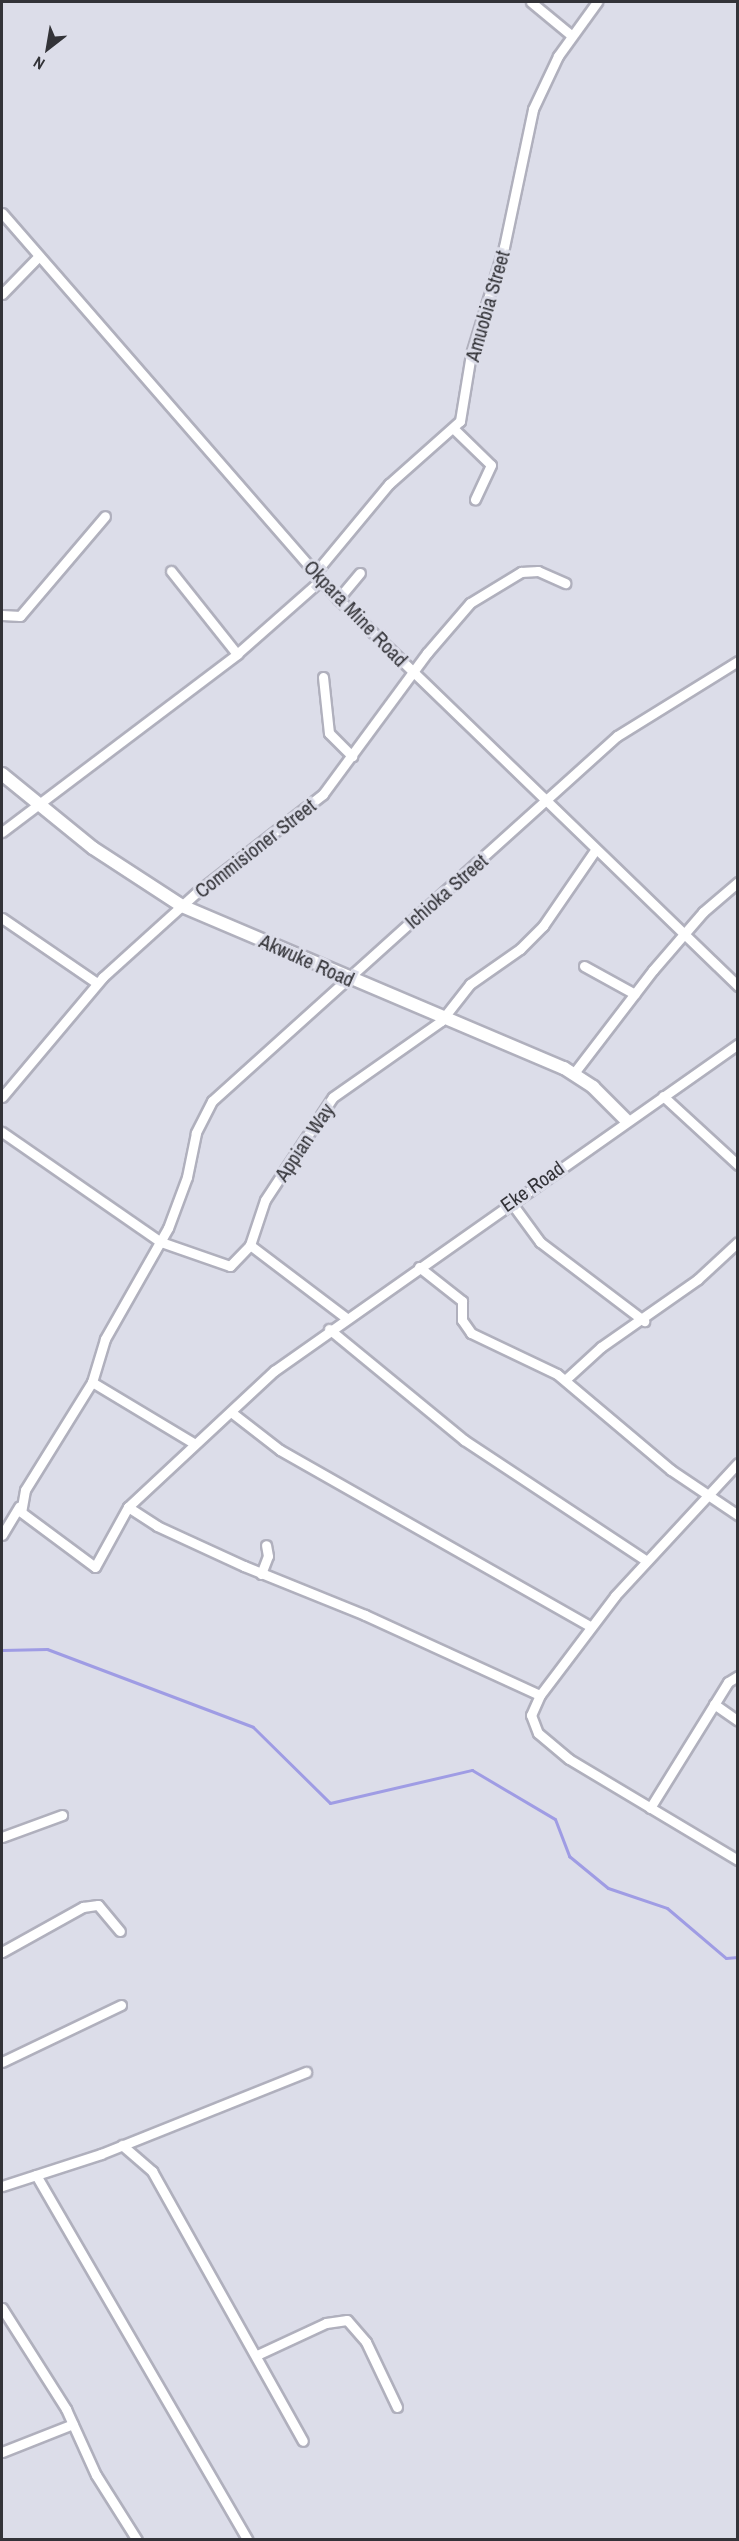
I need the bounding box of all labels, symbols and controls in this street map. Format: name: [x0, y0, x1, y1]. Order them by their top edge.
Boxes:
north arrow: [18, 18, 78, 78]
text: N: [29, 52, 48, 75]
street label: Amuobia Street: [460, 248, 514, 364]
street label: Okpara Mine Road: [299, 555, 413, 671]
street label: Commisioner Street: [190, 793, 320, 903]
street label: Ichioka Street: [400, 849, 492, 933]
street label: Akwuke Road: [256, 928, 358, 992]
street label: Appian Way: [269, 1099, 339, 1185]
street label: Eke Road: [496, 1156, 568, 1216]

